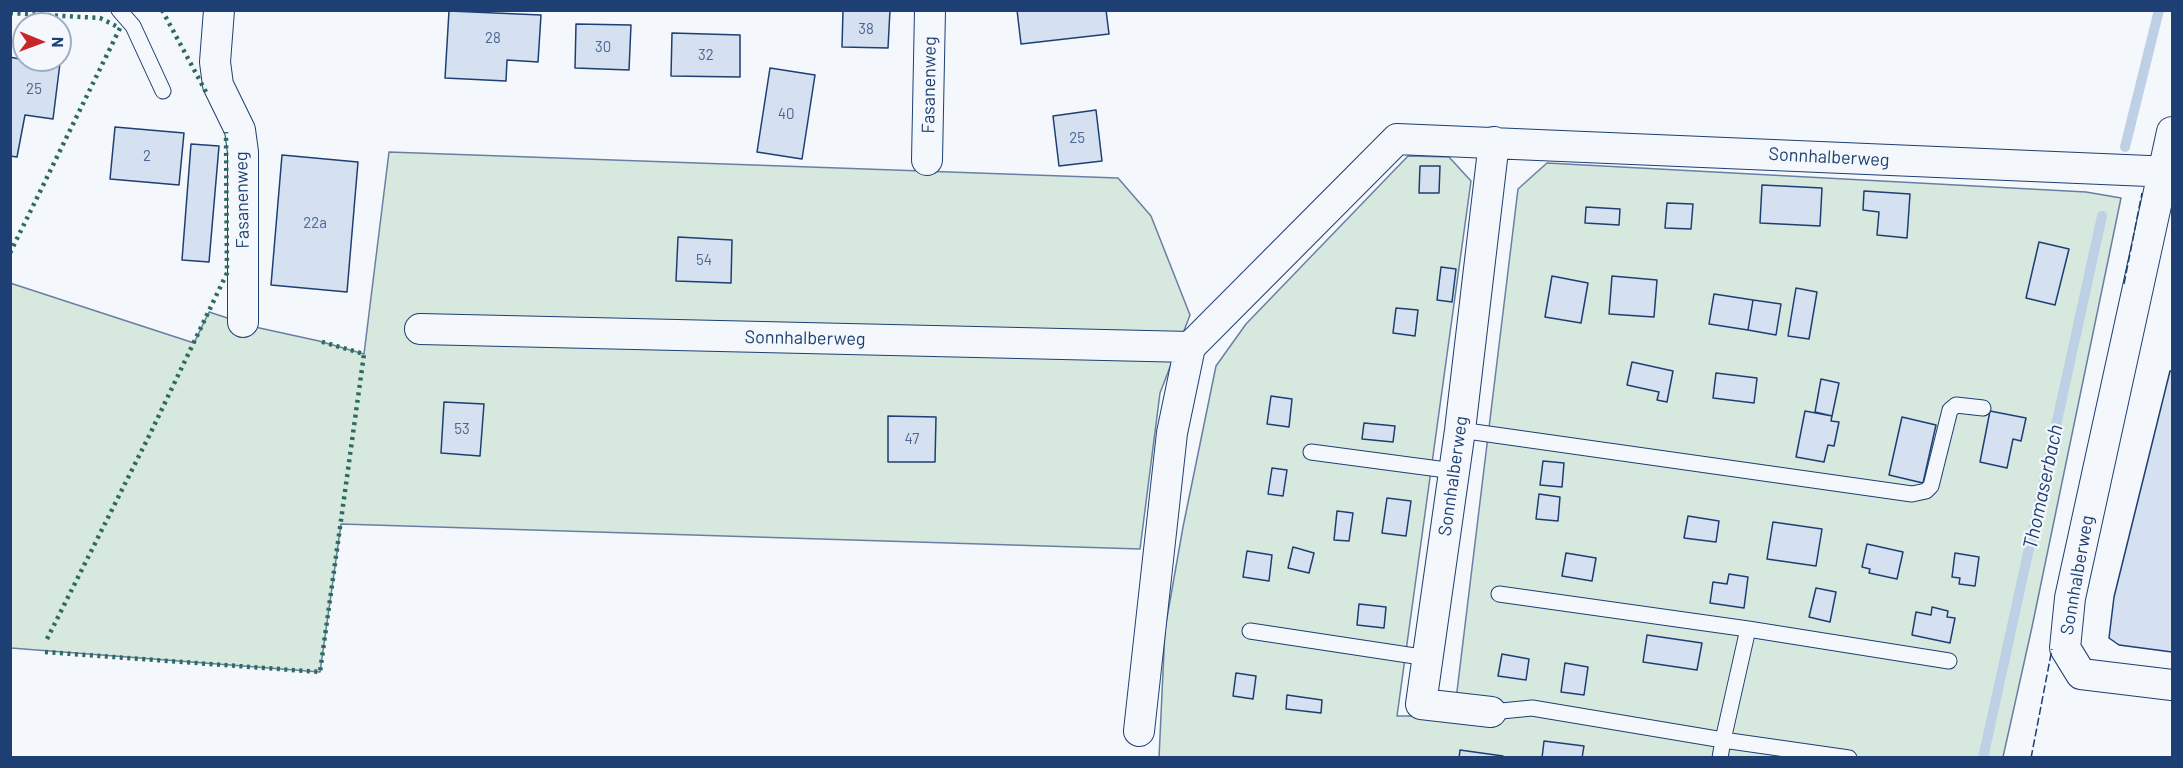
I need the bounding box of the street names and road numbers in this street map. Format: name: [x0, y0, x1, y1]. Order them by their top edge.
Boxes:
street label: Fasanenweg: [917, 36, 941, 134]
street label: Sonnhalberweg: [1768, 143, 1890, 171]
street label: Fasanenweg: [230, 151, 254, 249]
street label: Sonnhalberweg: [744, 326, 866, 350]
street label: Sonnhalberweg: [1434, 415, 1472, 537]
street label: Sonnhalberweg: [2056, 514, 2098, 636]

